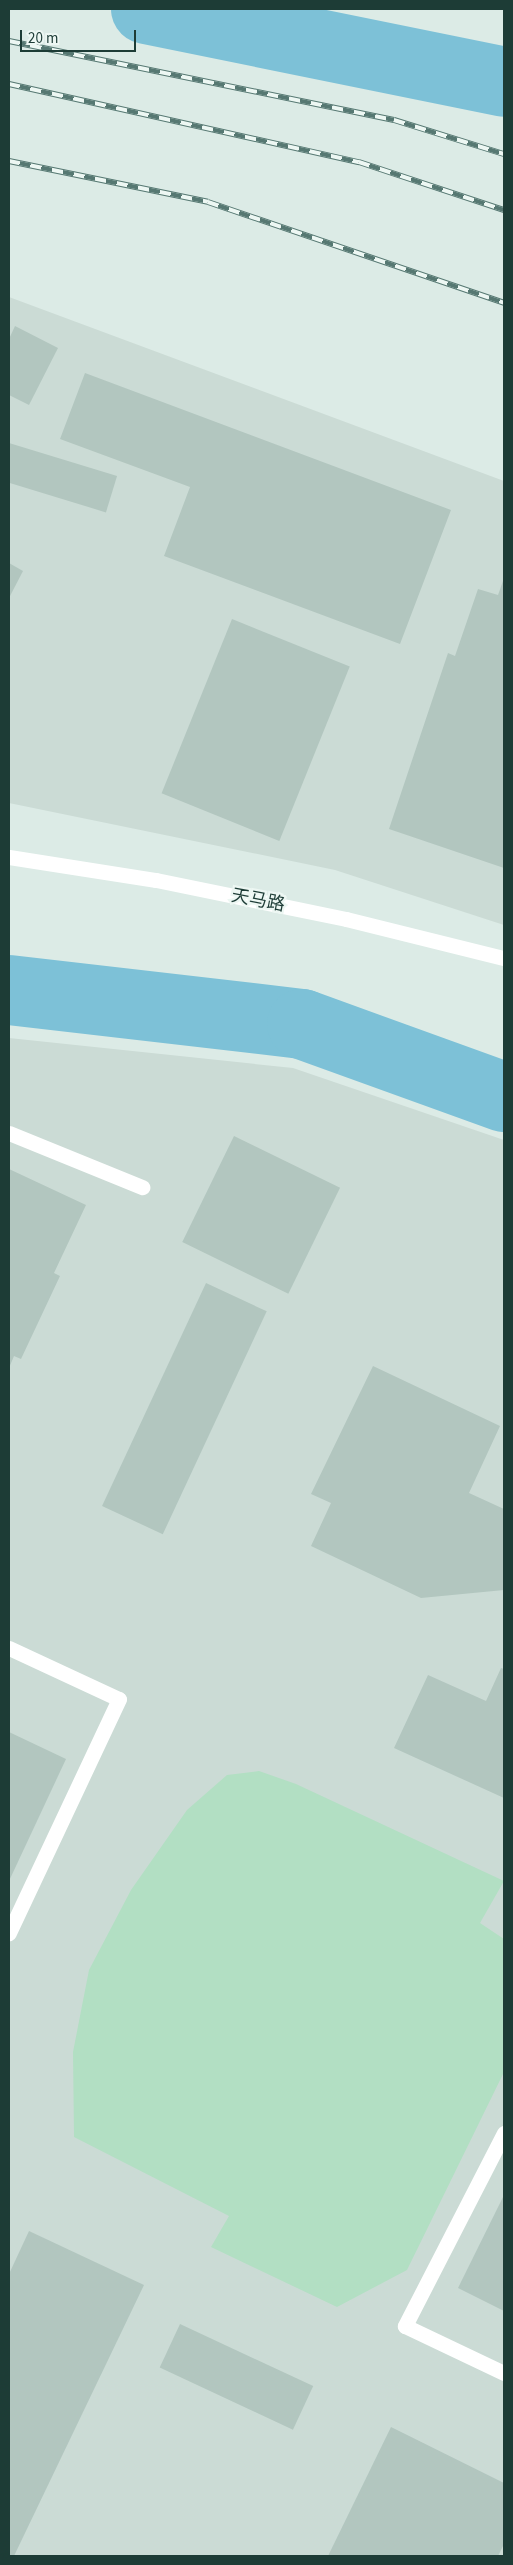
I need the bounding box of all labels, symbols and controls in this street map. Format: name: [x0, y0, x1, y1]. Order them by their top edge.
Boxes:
scale bar: [22, 20, 139, 52]
text: 20 m: [28, 28, 58, 49]
street label: 天马路: [229, 885, 287, 917]

